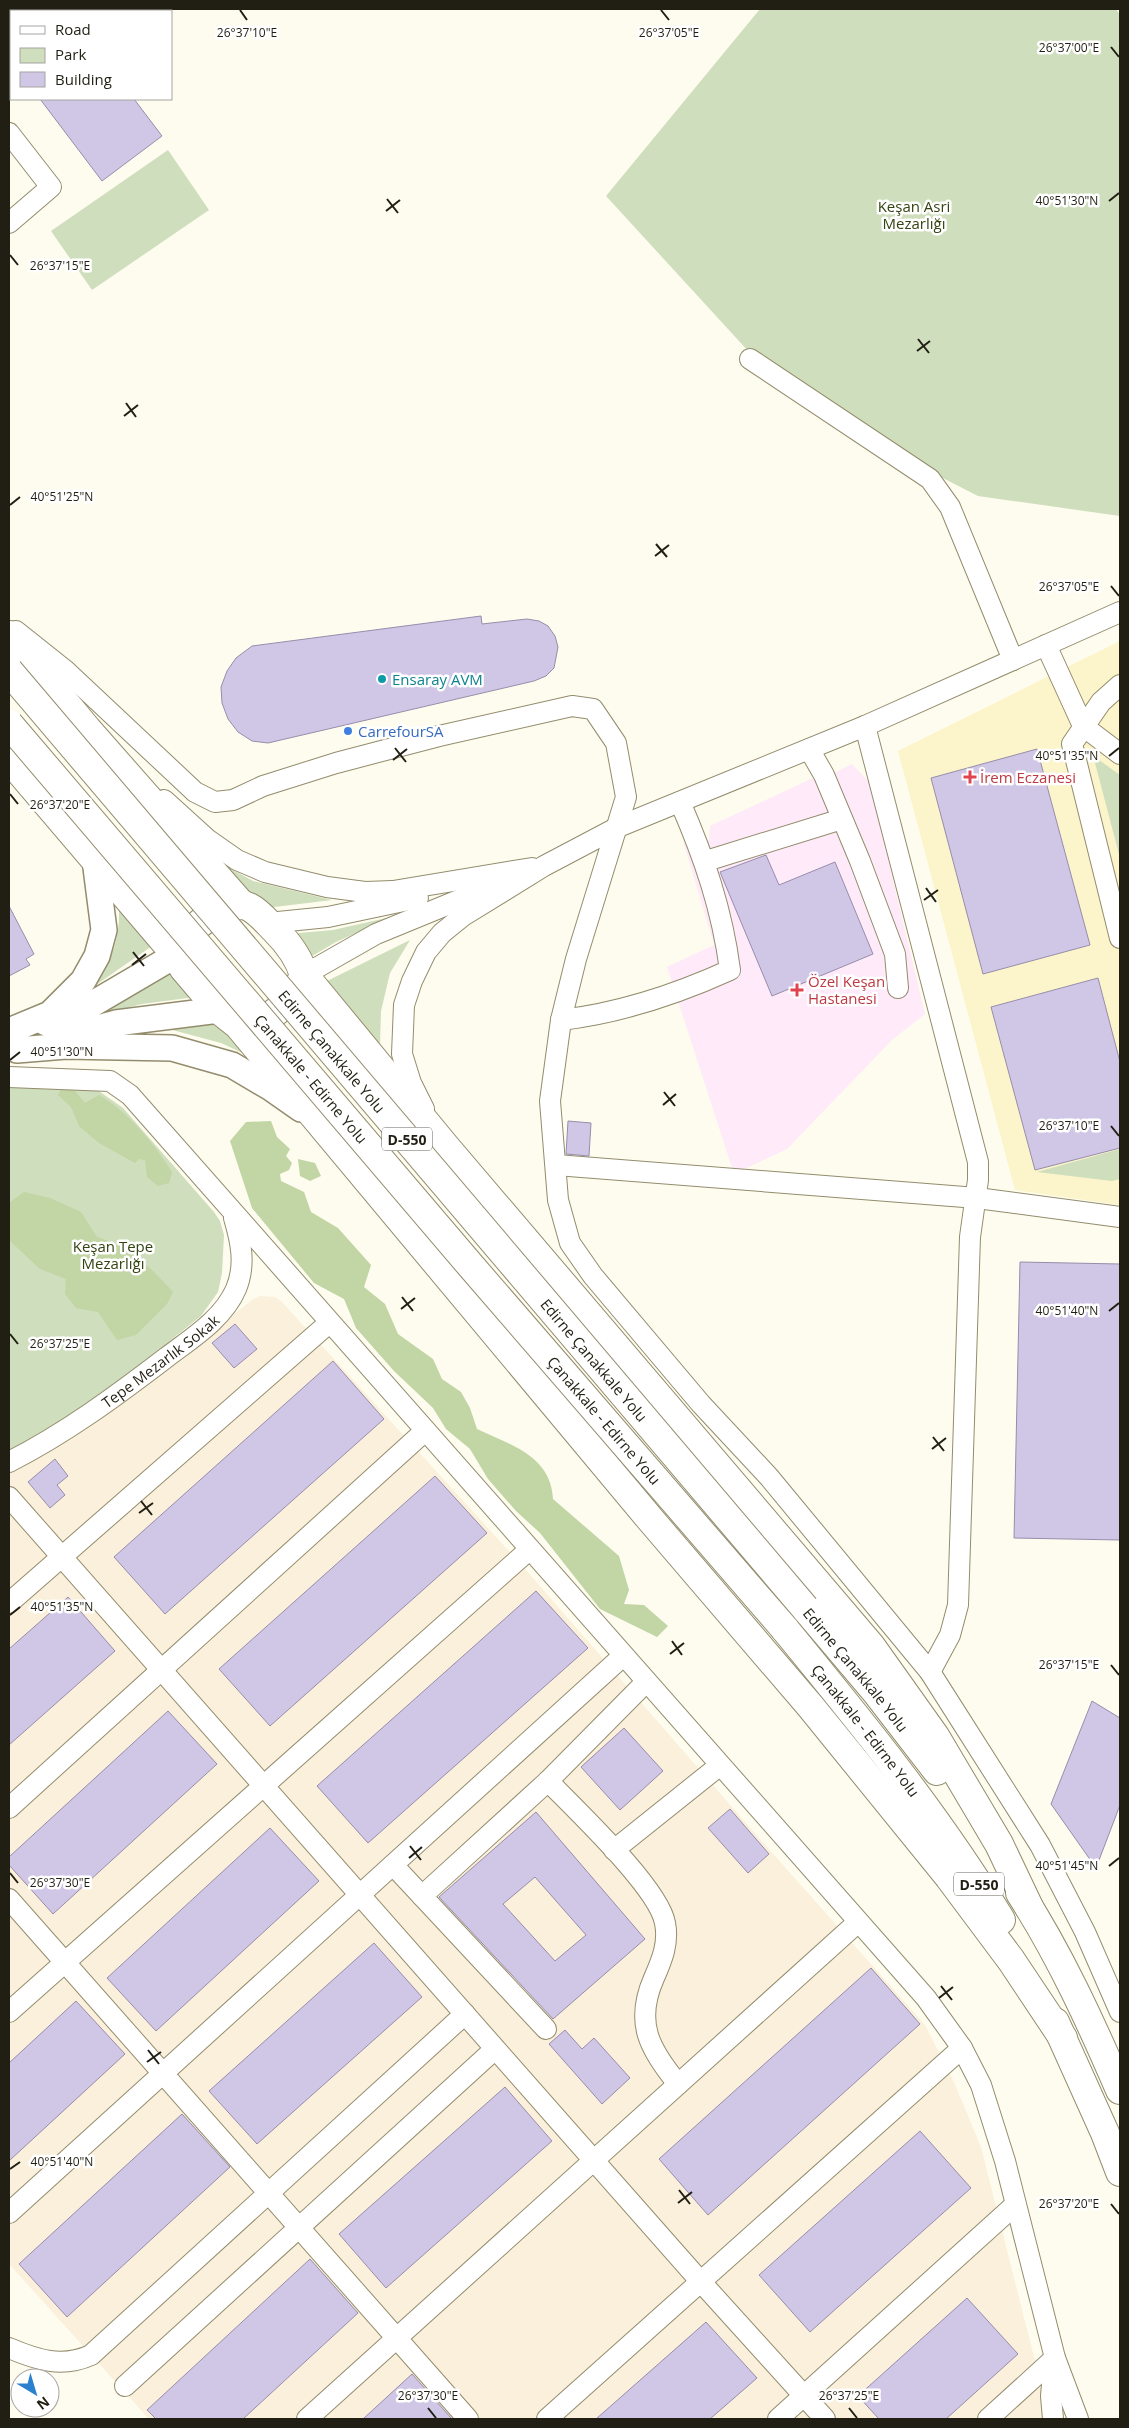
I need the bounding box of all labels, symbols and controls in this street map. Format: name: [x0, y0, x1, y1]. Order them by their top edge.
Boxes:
legend: [10, 10, 172, 100]
text: Road: [55, 19, 91, 39]
text: 26°37'10"E: [217, 24, 277, 41]
text: 26°37'05"E: [639, 24, 699, 41]
text: 26°37'00"E: [1039, 39, 1099, 56]
text: Park: [55, 44, 86, 64]
text: Building: [55, 69, 112, 89]
text: 40°51'30"N: [1036, 192, 1098, 209]
park label: Keşan Asri Mezarlığı: [878, 196, 950, 233]
text: 26°37'15"E: [30, 257, 90, 274]
text: 40°51'25"N: [31, 488, 93, 505]
text: 26°37'05"E: [1039, 578, 1099, 595]
place label: Ensaray AVM: [392, 669, 483, 689]
marker: Ensaray AVM: [376, 673, 388, 685]
place label: CarrefourSA: [358, 721, 444, 741]
marker: CarrefourSA: [342, 725, 354, 737]
text: 40°51'35"N: [1036, 747, 1098, 764]
place label: İrem Eczanesi: [980, 767, 1076, 787]
marker: İrem Eczanesi: [964, 771, 976, 783]
text: 26°37'20"E: [30, 796, 90, 813]
place label: Özel Keşan Hastanesi: [808, 971, 885, 1008]
marker: Özel Keşan Hastanesi: [790, 983, 804, 997]
street label: Edirne Çanakkale Yolu: [274, 986, 390, 1117]
street label: Çanakkale - Edirne Yolu: [251, 1010, 372, 1147]
text: 40°51'30"N: [31, 1043, 93, 1060]
text: 26°37'10"E: [1039, 1117, 1099, 1134]
road number: D-550: [382, 1128, 432, 1150]
park label: Keşan Tepe Mezarlığı: [73, 1236, 153, 1273]
street label: Edirne Çanakkale Yolu: [536, 1294, 652, 1426]
text: 40°51'40"N: [1036, 1302, 1098, 1319]
street label: Tepe Mezarlık Sokak: [98, 1310, 223, 1412]
text: 26°37'25"E: [30, 1335, 90, 1352]
street label: Çanakkale - Edirne Yolu: [543, 1352, 665, 1489]
text: 40°51'35"N: [31, 1598, 93, 1615]
street label: Edirne Çanakkale Yolu: [799, 1603, 913, 1736]
text: 26°37'15"E: [1039, 1656, 1099, 1673]
street label: Çanakkale - Edirne Yolu: [807, 1660, 924, 1801]
text: 40°51'45"N: [1036, 1857, 1098, 1874]
road number: D-550: [954, 1872, 1004, 1896]
text: 26°37'30"E: [30, 1874, 90, 1891]
text: 40°51'40"N: [31, 2153, 93, 2170]
text: 26°37'20"E: [1039, 2195, 1099, 2212]
north arrow: [10, 2368, 60, 2418]
text: 26°37'30"E: [398, 2387, 458, 2404]
text: 26°37'25"E: [819, 2387, 879, 2404]
text: N: [33, 2393, 54, 2415]

